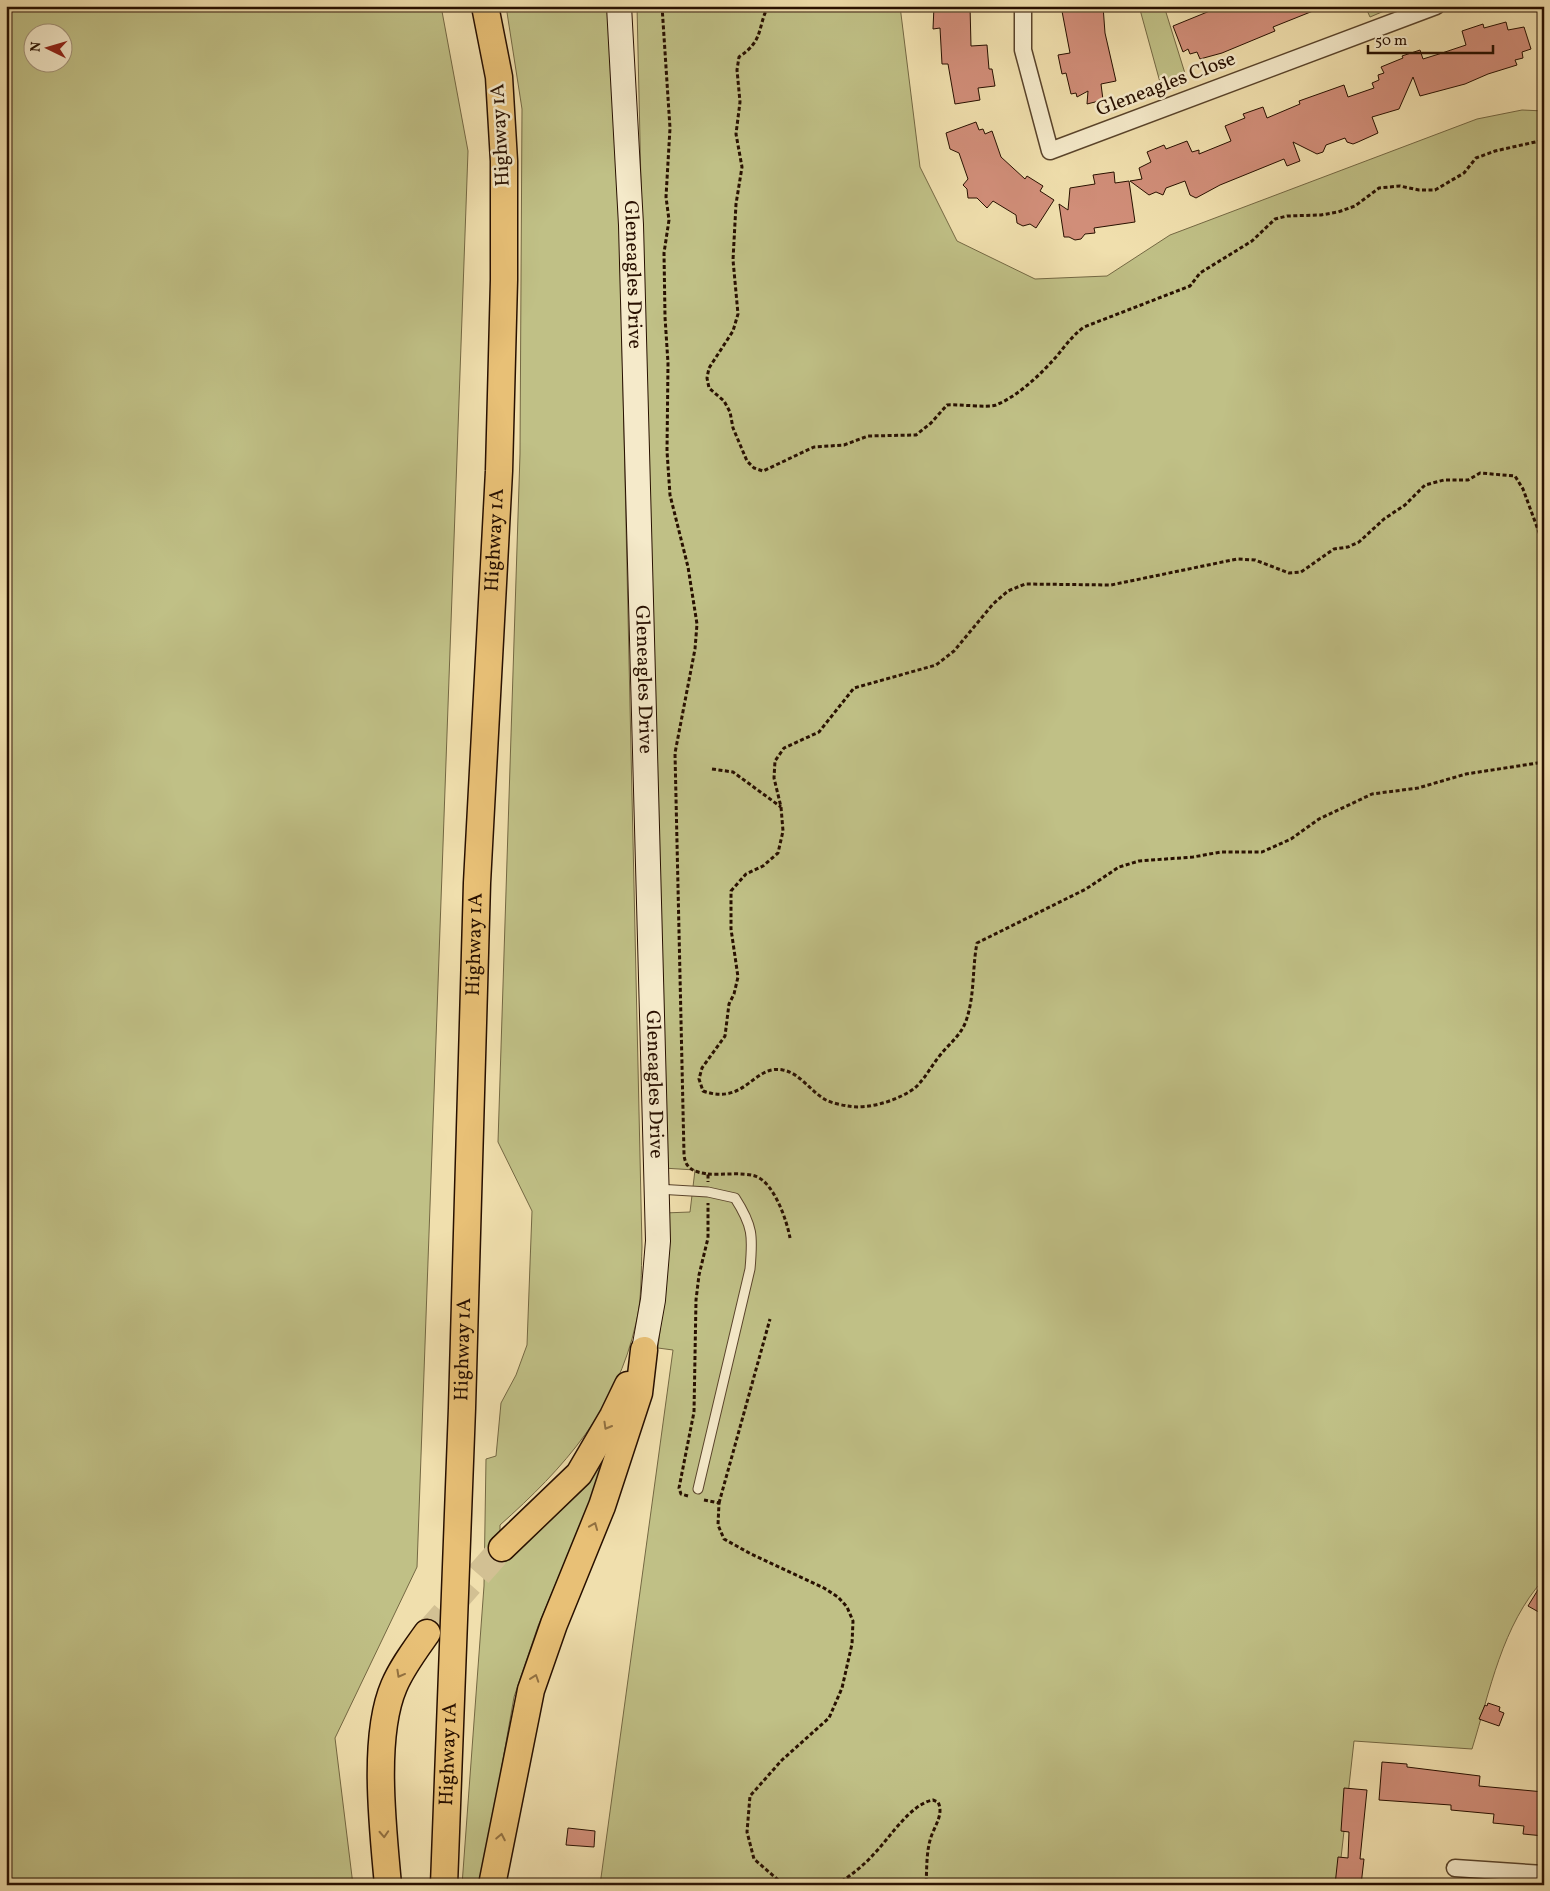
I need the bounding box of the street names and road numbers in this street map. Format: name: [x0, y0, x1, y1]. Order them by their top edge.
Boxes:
street label: Gleneagles Close: [1092, 46, 1240, 124]
street label: Highway 1A: [484, 83, 518, 187]
street label: Gleneagles Drive: [616, 200, 648, 349]
street label: Highway 1A: [479, 488, 512, 592]
street label: Gleneagles Drive: [627, 605, 659, 754]
street label: Highway 1A: [460, 892, 491, 997]
street label: Gleneagles Drive: [638, 1010, 670, 1159]
street label: Highway 1A: [448, 1297, 479, 1401]
street label: Highway 1A: [433, 1702, 465, 1806]

